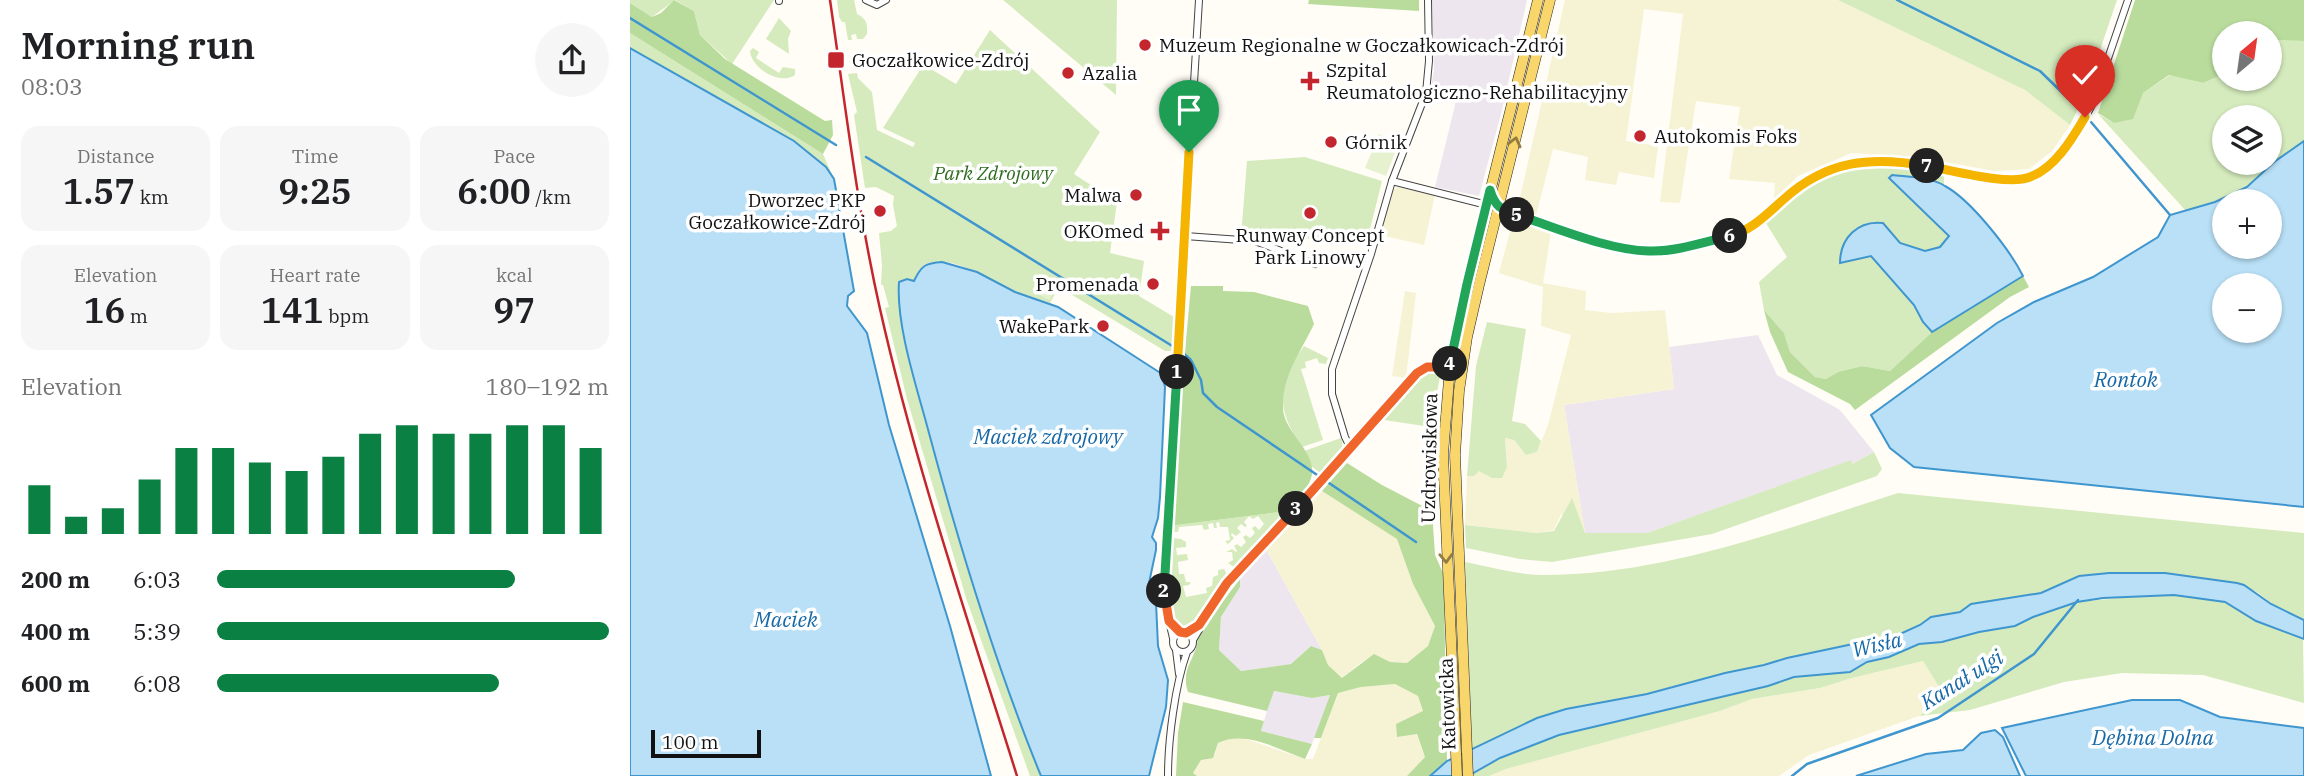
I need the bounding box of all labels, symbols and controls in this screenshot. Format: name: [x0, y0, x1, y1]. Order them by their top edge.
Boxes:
text: Morning run: [21, 20, 255, 69]
north arrow: [2212, 21, 2282, 91]
map controls: [2212, 21, 2282, 343]
button: share: [535, 23, 609, 97]
place label: Muzeum Regionalne w Goczałkowicach-Zdrój: [1159, 33, 1564, 57]
marker: Muzeum Regionalne w Goczałkowicach-Zdrój: [1137, 37, 1153, 53]
pin: [2055, 45, 2115, 117]
place label: Goczałkowice-Zdrój: [852, 48, 1029, 72]
marker: Goczałkowice-Zdrój: [826, 50, 846, 70]
icon: check: [2066, 56, 2104, 94]
place label: Szpital Reumatologiczno-Rehabilitacyjny: [1326, 58, 1628, 104]
place label: Azalia: [1082, 61, 1137, 85]
marker: Azalia: [1060, 65, 1076, 81]
text: 08:03: [21, 71, 83, 101]
marker: Szpital Reumatologiczno-Rehabilitacyjny: [1300, 71, 1320, 91]
pin: [1159, 80, 1219, 152]
icon: arrive: [1170, 91, 1208, 129]
button: layers: [2212, 105, 2282, 175]
place label: Autokomis Foks: [1654, 124, 1797, 148]
marker: Autokomis Foks: [1632, 128, 1648, 144]
place label: Górnik: [1345, 130, 1407, 154]
marker: Górnik: [1323, 134, 1339, 150]
one-way arrow: [1507, 137, 1521, 149]
text: Distance: [77, 144, 154, 168]
text: Time: [292, 144, 338, 168]
text: Pace: [493, 144, 535, 168]
pin: 7: [1910, 148, 1944, 184]
text: 7: [1921, 153, 1932, 177]
park label: Park Zdrojowy: [932, 161, 1054, 185]
text: 1.57: [62, 168, 135, 214]
text: 9:25: [278, 168, 352, 214]
text: 6:00: [457, 168, 531, 214]
place label: Malwa: [1064, 183, 1122, 207]
text: km: [135, 185, 169, 209]
text: /km: [531, 185, 571, 209]
marker: Malwa: [1128, 187, 1144, 203]
place label: Dworzec PKP Goczałkowice-Zdrój: [689, 188, 866, 234]
button: +: [2212, 189, 2282, 259]
pin: 5: [1500, 198, 1534, 232]
text: 5: [1511, 202, 1522, 226]
marker: Dworzec PKP Goczałkowice-Zdrój: [872, 203, 888, 219]
marker: Runway Concept Park Linowy: [1302, 205, 1318, 221]
pin: 6: [1712, 218, 1748, 254]
place label: OKOmed: [1064, 219, 1144, 243]
marker: OKOmed: [1150, 221, 1170, 241]
place label: Runway Concept Park Linowy: [1236, 223, 1385, 269]
text: 6: [1724, 223, 1735, 247]
text: Elevation: [74, 263, 158, 287]
text: Heart rate: [270, 263, 360, 287]
text: kcal: [496, 263, 533, 287]
place label: Promenada: [1035, 272, 1139, 296]
button: −: [2212, 273, 2282, 343]
marker: Promenada: [1145, 276, 1161, 292]
text: 16: [83, 287, 125, 333]
text: 141: [261, 287, 324, 333]
text: 97: [493, 287, 535, 333]
text: m: [125, 304, 148, 328]
text: bpm: [324, 304, 369, 328]
place label: WakePark: [999, 314, 1089, 338]
marker: WakePark: [1095, 318, 1111, 334]
pin: 4: [1432, 346, 1468, 382]
text: 4: [1444, 351, 1455, 375]
pin: 1: [1160, 354, 1194, 390]
text: 1: [1171, 359, 1182, 383]
water label: Rontok: [2093, 365, 2159, 393]
text: Elevation: [21, 371, 122, 401]
text: 180–192 m: [485, 371, 609, 401]
street label: Uzdrowiskowa: [1416, 393, 1442, 523]
water label: Maciek zdrojowy: [972, 422, 1125, 450]
pin: 3: [1278, 491, 1314, 526]
text: 3: [1290, 496, 1301, 520]
one-way arrow: [1439, 553, 1454, 564]
text: 200 m: [21, 564, 90, 594]
text: 6:03: [133, 564, 181, 594]
pin: 2: [1146, 574, 1182, 608]
text: 2: [1158, 578, 1169, 602]
water label: Maciek: [753, 605, 819, 633]
text: 400 m: [21, 616, 90, 646]
text: 5:39: [133, 616, 181, 646]
water label: Wisła: [1849, 625, 1905, 663]
water label: Kanał ulgi: [1914, 642, 2009, 716]
street label: Katowicka: [1433, 657, 1461, 751]
text: 600 m: [21, 668, 90, 698]
text: 6:08: [133, 668, 181, 698]
water label: Dębina Dolna: [2091, 723, 2214, 751]
scale bar: [651, 727, 761, 759]
text: 100 m: [662, 730, 719, 754]

